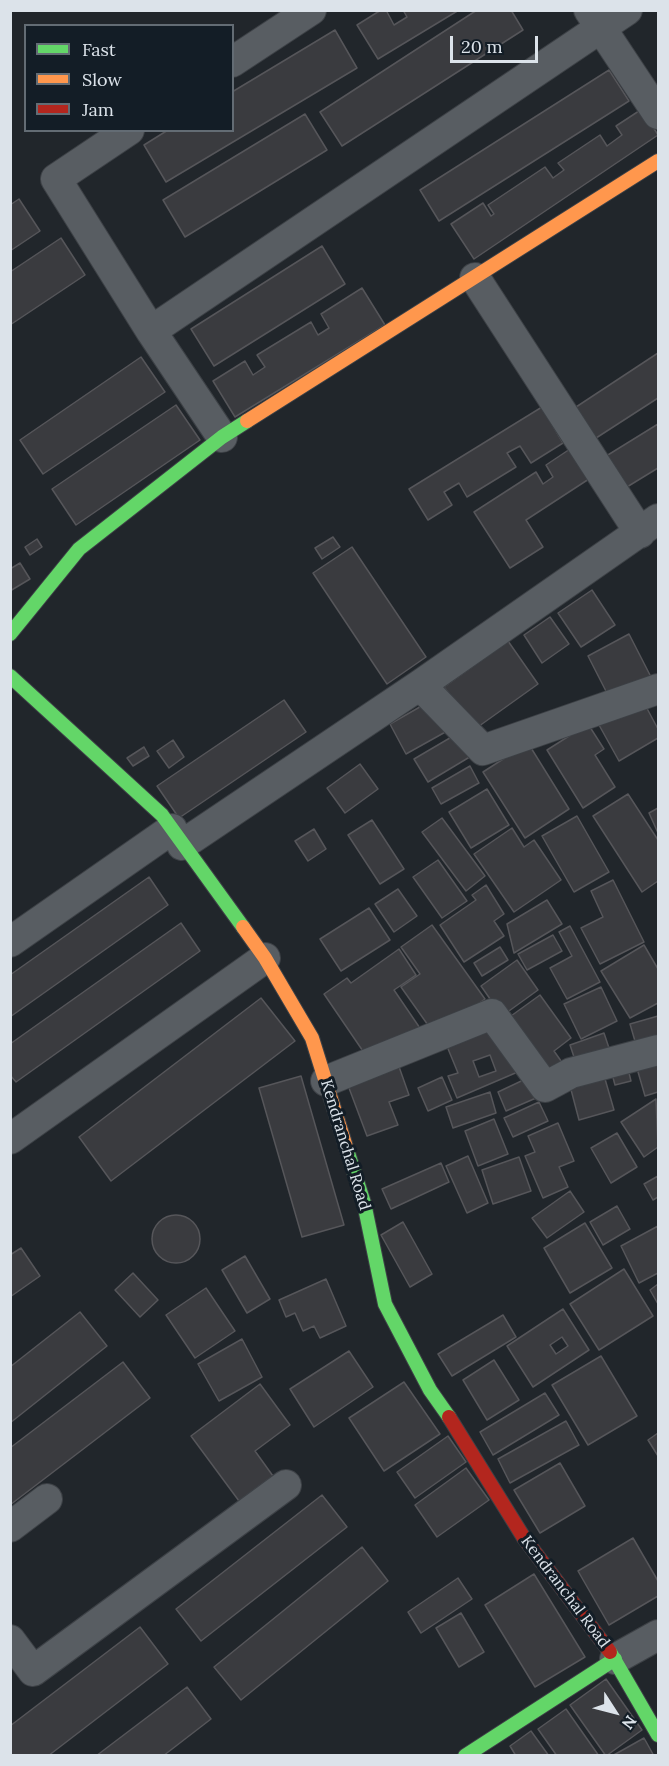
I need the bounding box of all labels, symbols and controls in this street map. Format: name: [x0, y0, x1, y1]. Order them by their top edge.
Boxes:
legend: [24, 24, 234, 132]
scale bar: [453, 24, 542, 62]
text: 20 m: [461, 35, 503, 58]
text: Fast: [82, 38, 116, 61]
text: Slow: [82, 68, 122, 91]
text: Jam: [82, 98, 114, 121]
street label: Kendranchal Road: [316, 1077, 374, 1213]
street label: Kendranchal Road: [517, 1532, 613, 1652]
north arrow: [585, 1682, 645, 1742]
text: N: [618, 1712, 641, 1733]

